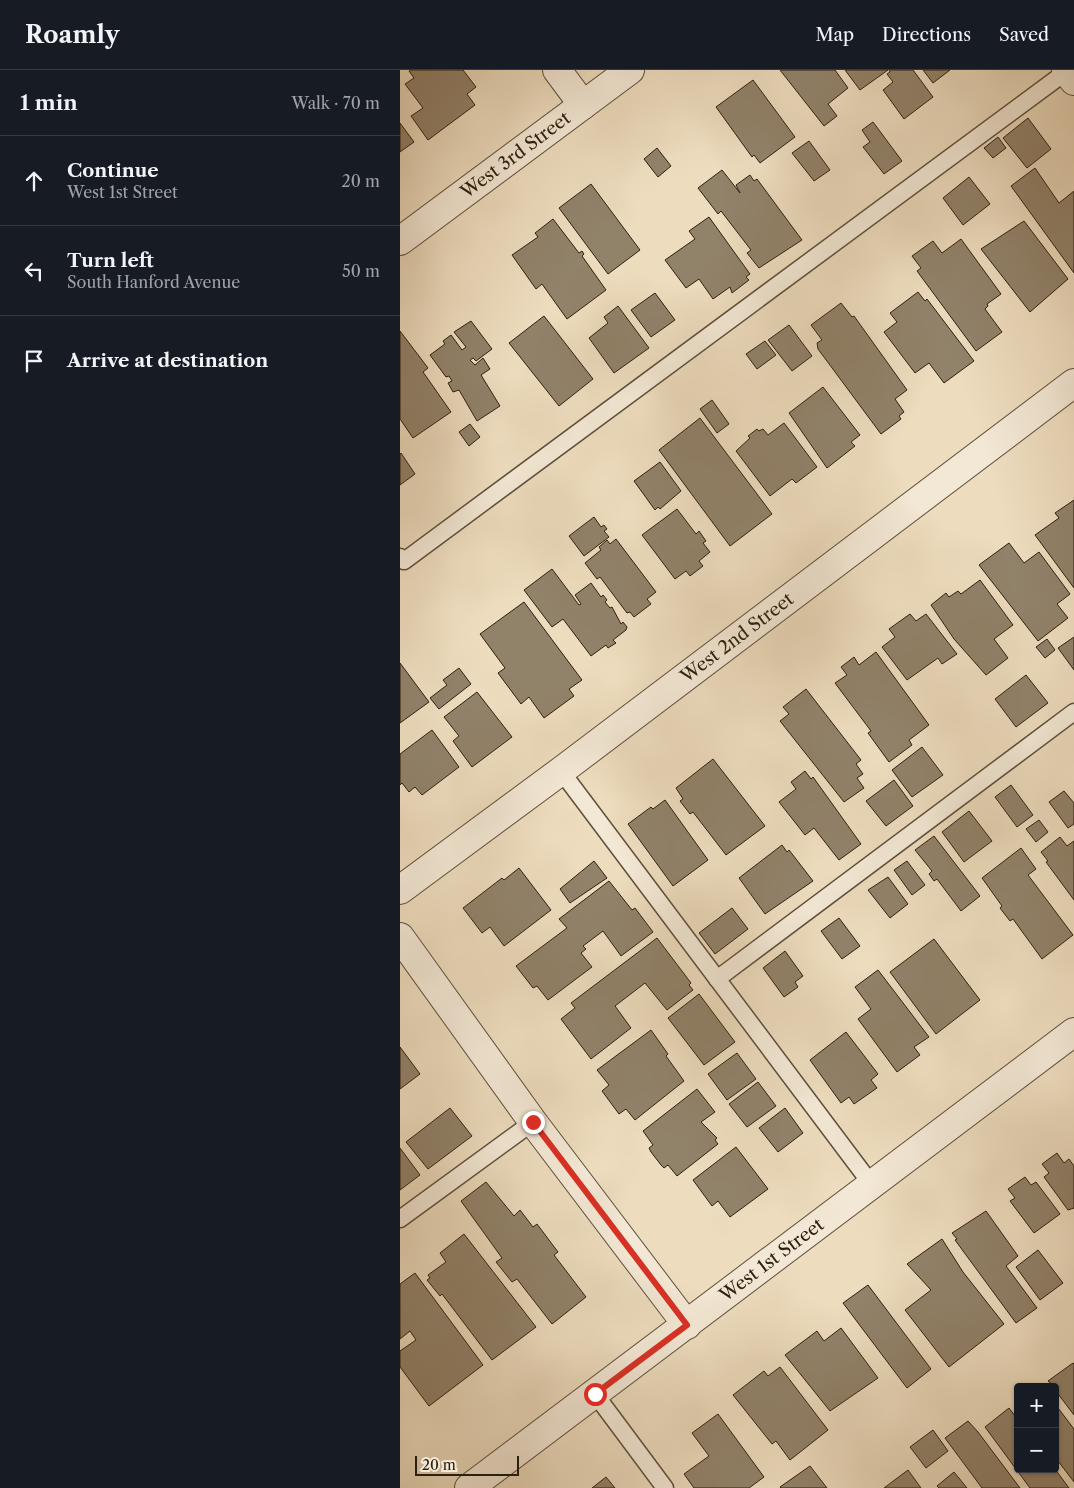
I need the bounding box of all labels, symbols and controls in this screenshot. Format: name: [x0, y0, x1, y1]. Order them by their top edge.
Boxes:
text: Roamly: [25, 20, 119, 49]
text: Map: [815, 24, 854, 46]
text: Directions: [882, 24, 971, 46]
text: Saved: [999, 24, 1049, 46]
text: 1 min: [20, 90, 78, 115]
text: Walk · 70 m: [292, 93, 380, 113]
street label: West 3rd Street: [455, 107, 575, 204]
text: Continue: [67, 159, 159, 182]
icon: ahead: [20, 167, 48, 195]
text: 20 m: [341, 171, 380, 191]
text: West 1st Street: [67, 182, 178, 202]
text: Turn left: [67, 249, 154, 272]
icon: left: [20, 257, 48, 285]
text: 50 m: [342, 261, 380, 281]
text: South Hanford Avenue: [67, 272, 240, 292]
icon: arrive: [20, 347, 48, 375]
text: Arrive at destination: [67, 349, 268, 372]
street label: West 2nd Street: [676, 588, 798, 688]
route end: [522, 1111, 545, 1134]
street label: West 1st Street: [714, 1213, 829, 1307]
route start: [584, 1383, 607, 1406]
map controls: [1014, 1383, 1059, 1473]
button: +: [1014, 1383, 1059, 1428]
button: −: [1014, 1428, 1059, 1473]
scale bar: [415, 1453, 519, 1476]
text: 20 m: [422, 1456, 456, 1474]

